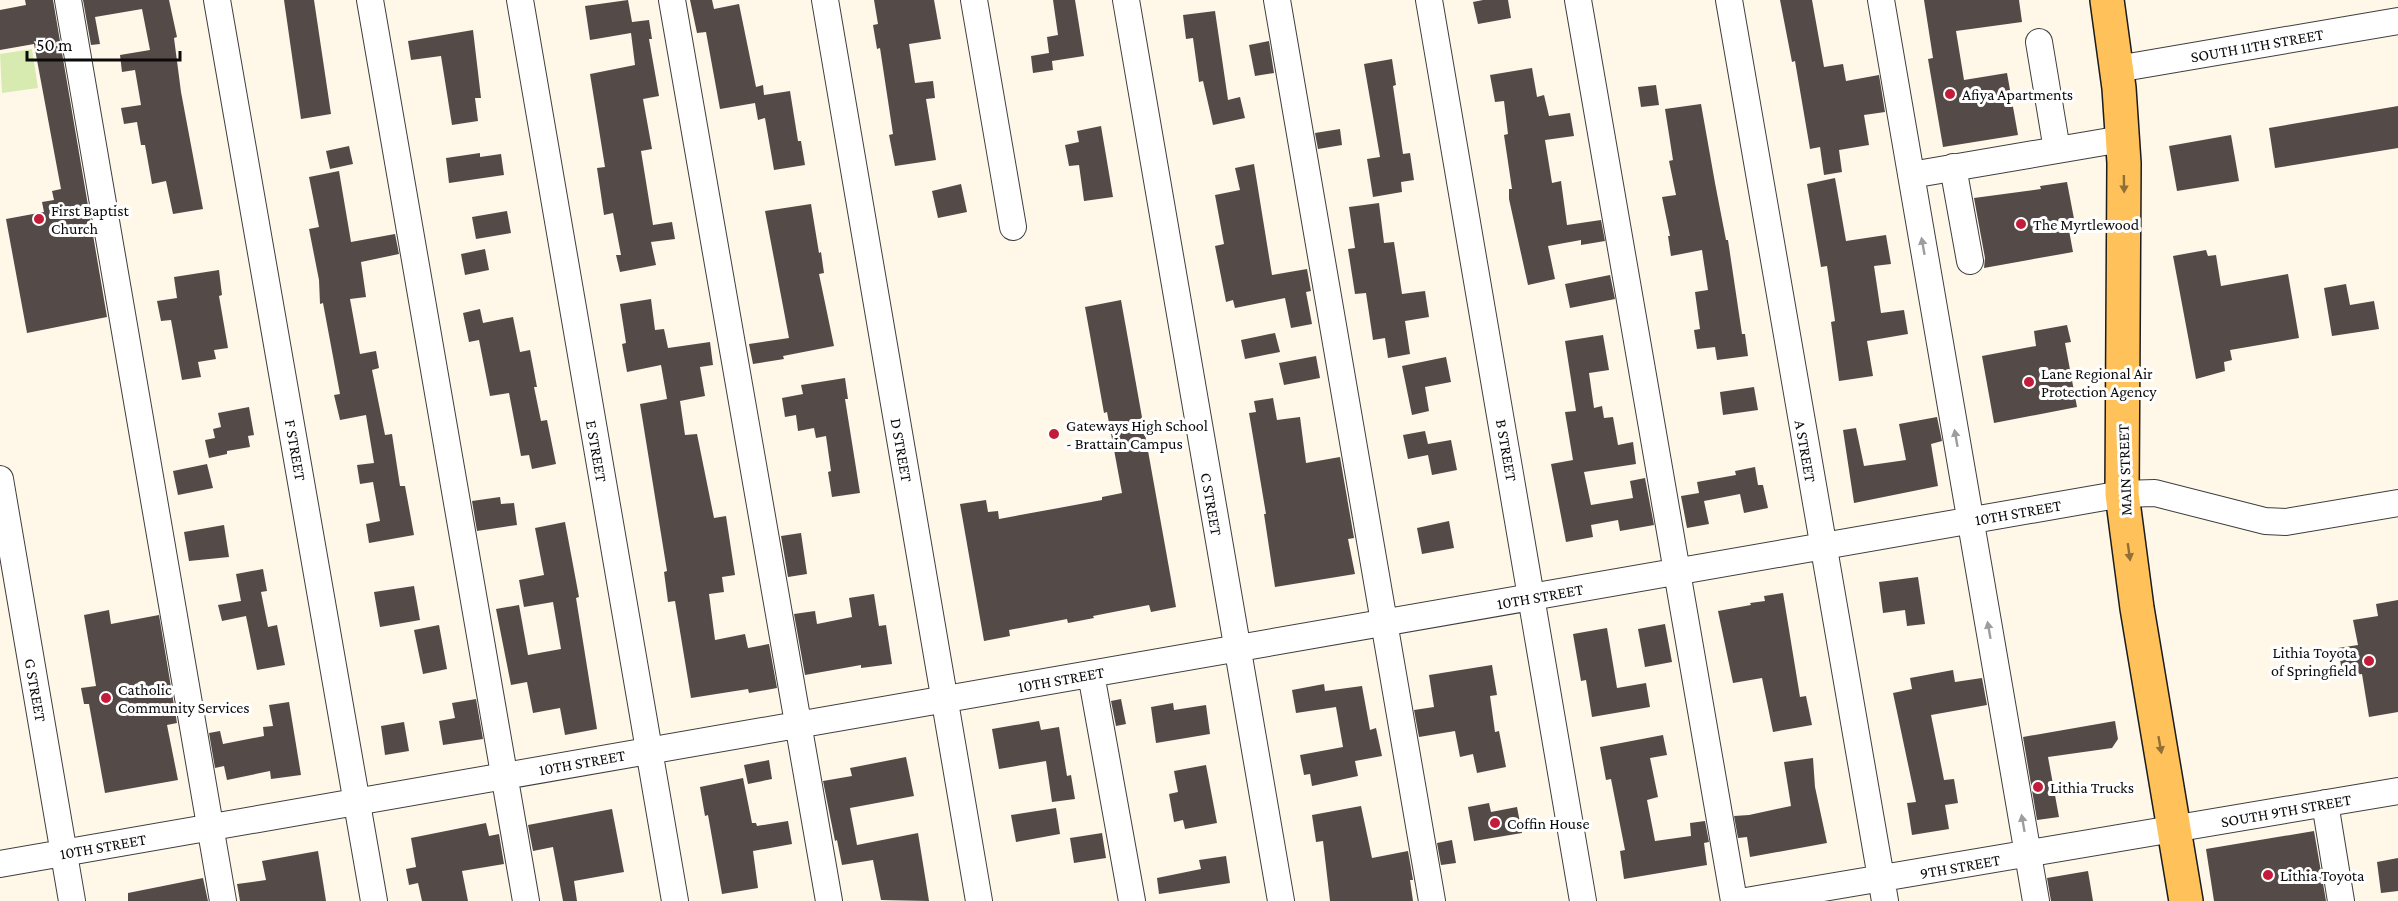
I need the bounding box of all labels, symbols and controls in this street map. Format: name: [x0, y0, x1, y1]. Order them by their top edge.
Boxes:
scale bar: [27, 24, 180, 62]
street label: SOUTH 11TH STREET: [2189, 25, 2325, 66]
text: 50 m: [36, 35, 73, 55]
place label: Afiya Apartments: [1962, 86, 2073, 104]
marker: Afiya Apartments: [1943, 87, 1957, 101]
one-way arrow: [2119, 174, 2129, 193]
place label: First Baptist Church: [51, 202, 129, 237]
marker: First Baptist Church: [32, 212, 46, 226]
place label: The Myrtlewood: [2033, 216, 2140, 234]
marker: The Myrtlewood: [2014, 217, 2028, 231]
one-way arrow: [1919, 236, 1928, 255]
place label: Lane Regional Air Protection Agency: [2041, 365, 2157, 401]
marker: Lane Regional Air Protection Agency: [2022, 375, 2036, 389]
street label: D STREET: [888, 417, 916, 484]
place label: Gateways High School - Brattain Campus: [1066, 417, 1208, 453]
street label: F STREET: [282, 418, 309, 482]
street label: B STREET: [1493, 418, 1520, 483]
street label: E STREET: [583, 419, 610, 484]
street label: A STREET: [1792, 419, 1819, 484]
street label: MAIN STREET: [2114, 424, 2135, 516]
marker: Gateways High School - Brattain Campus: [1047, 427, 1061, 441]
one-way arrow: [1951, 429, 1960, 448]
street label: C STREET: [1198, 471, 1225, 537]
street label: 10TH STREET: [1974, 496, 2063, 528]
one-way arrow: [2125, 543, 2134, 562]
street label: 10TH STREET: [1496, 580, 1585, 612]
one-way arrow: [1984, 621, 1993, 640]
place label: Lithia Toyota of Springfield: [2271, 644, 2358, 680]
marker: Lithia Toyota of Springfield: [2362, 654, 2376, 668]
street label: G STREET: [22, 657, 50, 723]
street label: 10TH STREET: [1017, 663, 1106, 695]
place label: Catholic Community Services: [118, 681, 250, 717]
marker: Catholic Community Services: [99, 691, 113, 705]
one-way arrow: [2156, 735, 2165, 754]
street label: 10TH STREET: [538, 746, 627, 778]
place label: Lithia Trucks: [2050, 779, 2134, 796]
marker: Lithia Trucks: [2031, 780, 2045, 794]
street label: SOUTH 9TH STREET: [2220, 791, 2353, 830]
one-way arrow: [2018, 813, 2027, 832]
place label: Coffin House: [1507, 815, 1589, 832]
marker: Coffin House: [1488, 816, 1502, 830]
street label: 10TH STREET: [59, 830, 148, 862]
street label: 9TH STREET: [1919, 851, 2002, 882]
place label: Lithia Toyota: [2280, 867, 2365, 885]
marker: Lithia Toyota: [2261, 868, 2275, 882]

